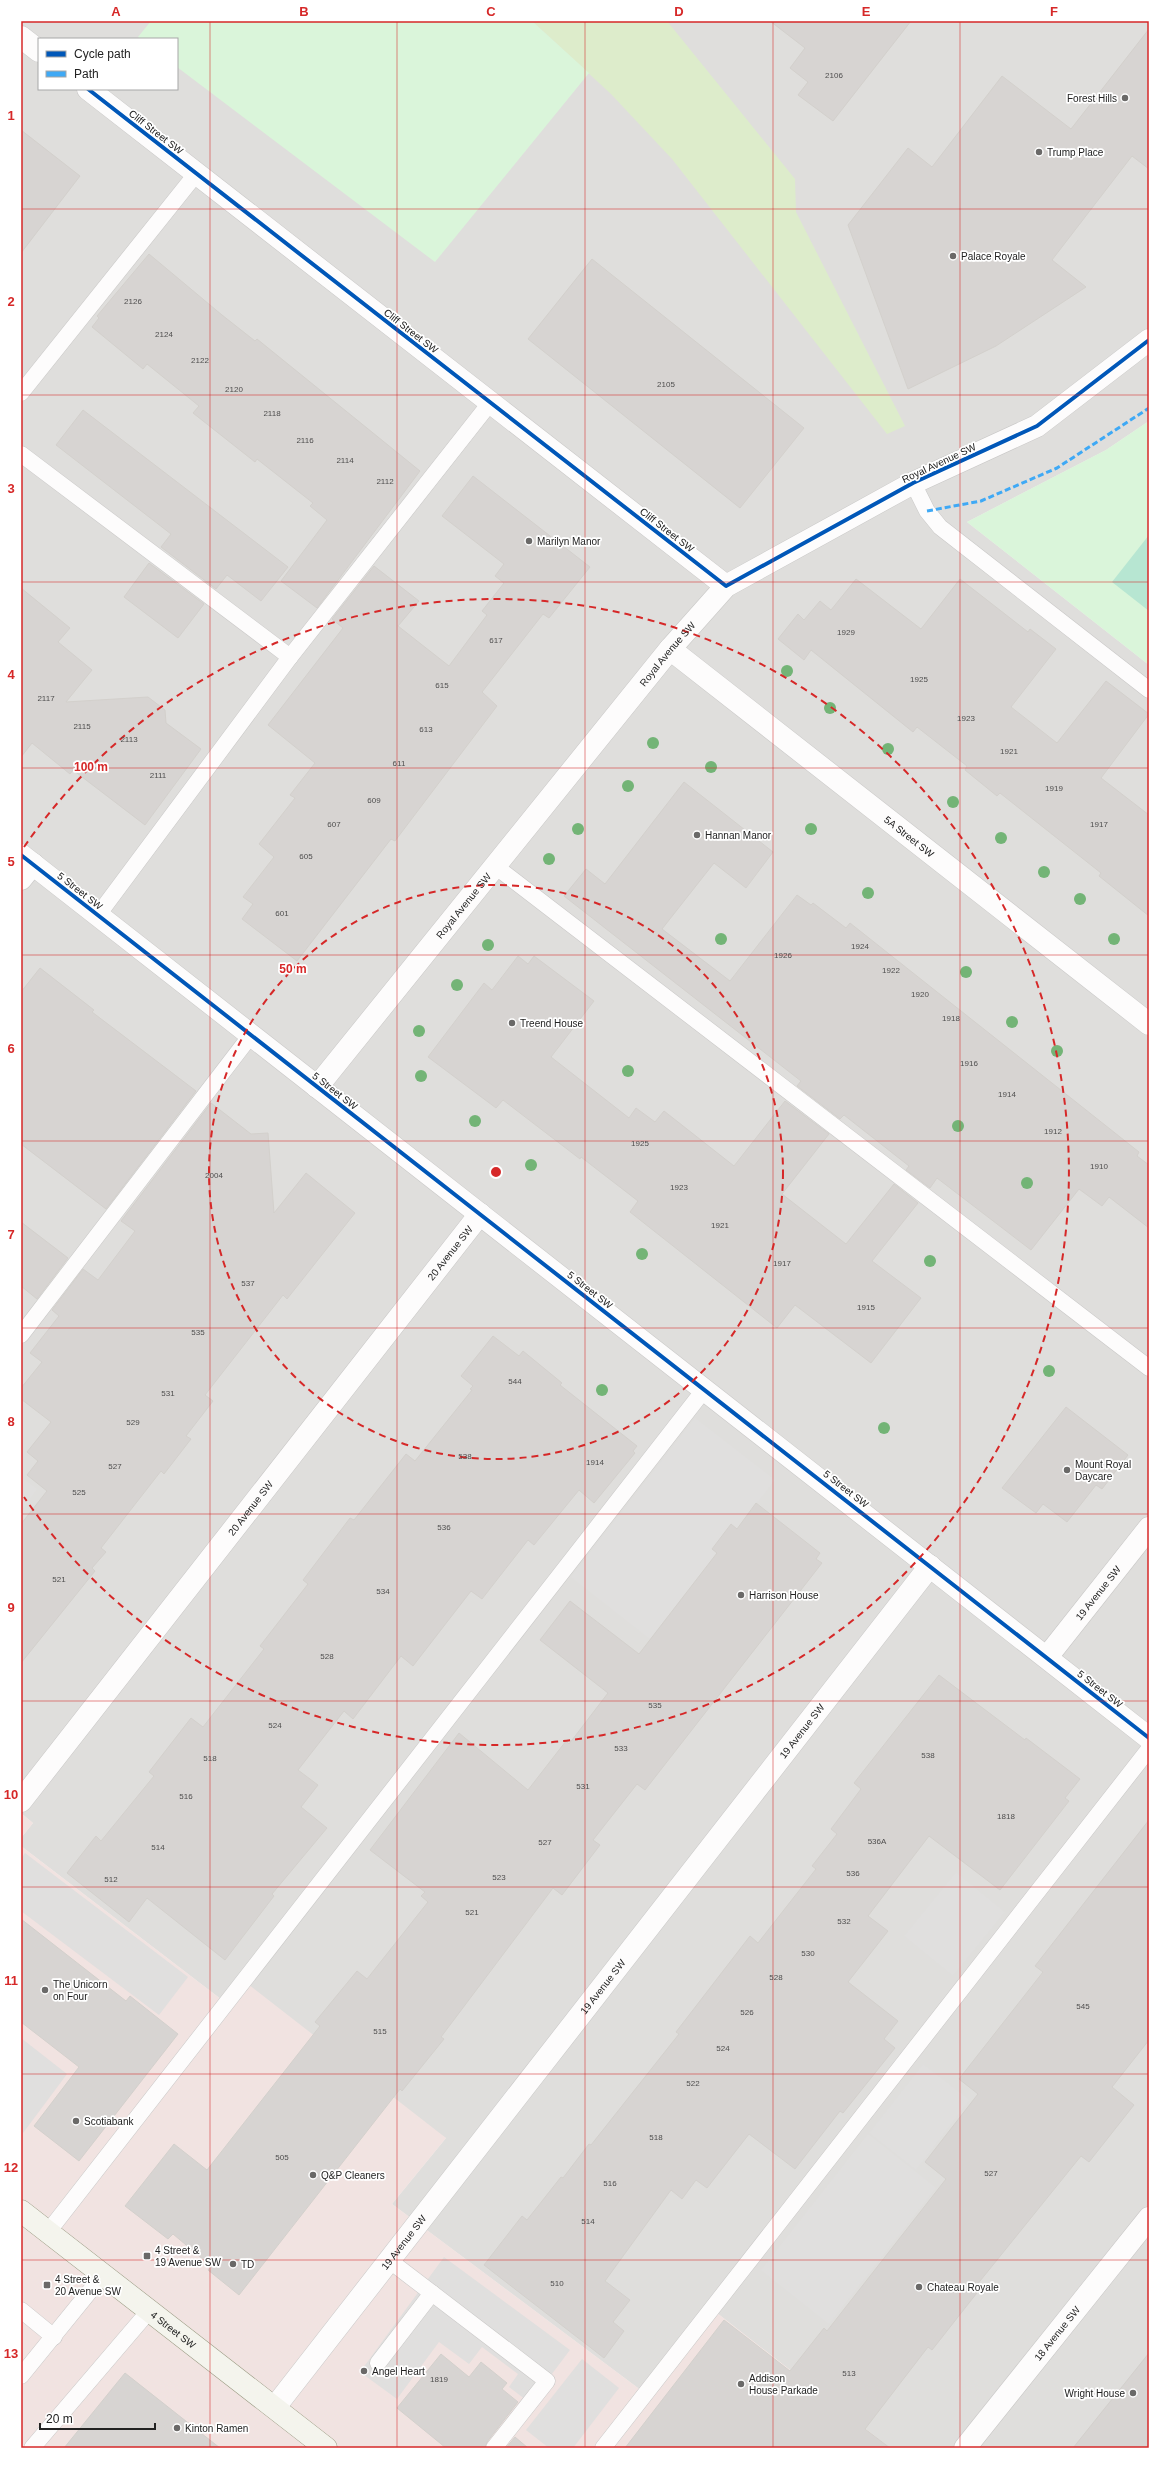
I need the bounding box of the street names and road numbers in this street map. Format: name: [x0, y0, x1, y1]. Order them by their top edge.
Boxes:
street label: Cliff Street SW: [127, 108, 186, 157]
street label: Cliff Street SW: [382, 307, 441, 356]
street label: Royal Avenue SW: [900, 441, 978, 485]
street label: Cliff Street SW: [638, 506, 697, 555]
street label: Royal Avenue SW: [637, 619, 698, 688]
street label: 5A Street SW: [882, 814, 937, 860]
street label: 5 Street SW: [55, 870, 105, 912]
street label: Royal Avenue SW: [434, 870, 493, 940]
street label: 5 Street SW: [310, 1070, 360, 1112]
street label: 20 Avenue SW: [425, 1223, 475, 1282]
street label: 5 Street SW: [565, 1269, 615, 1311]
street label: 5 Street SW: [821, 1468, 871, 1510]
street label: 20 Avenue SW: [225, 1478, 275, 1537]
street label: 19 Avenue SW: [1073, 1563, 1123, 1622]
street label: 5 Street SW: [1075, 1668, 1125, 1710]
street label: 19 Avenue SW: [777, 1701, 827, 1760]
street label: 19 Avenue SW: [578, 1957, 627, 2016]
street label: 19 Avenue SW: [379, 2212, 428, 2272]
street label: 18 Avenue SW: [1032, 2304, 1082, 2362]
street label: 4 Street SW: [149, 2309, 199, 2351]

